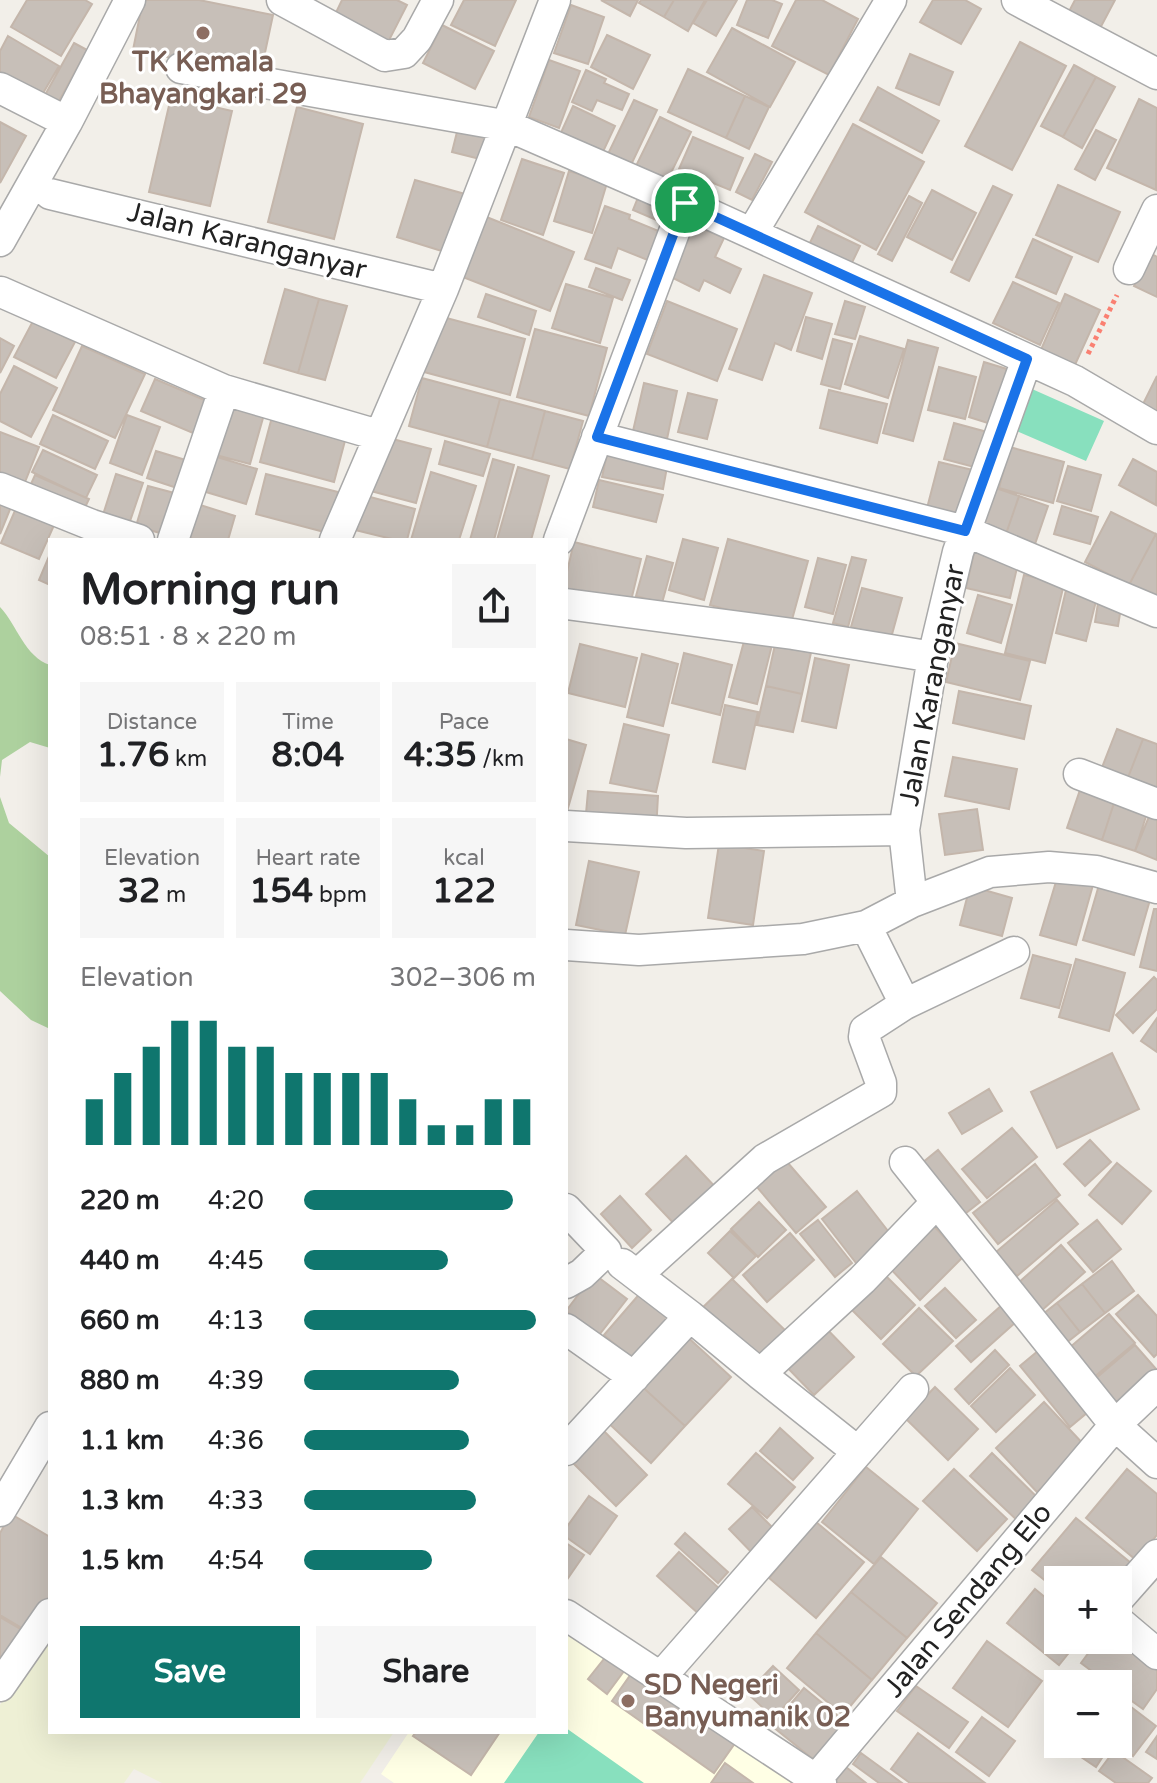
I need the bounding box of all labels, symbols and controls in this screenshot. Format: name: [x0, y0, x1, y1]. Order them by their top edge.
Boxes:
marker: TK Kemala Bhayangkari 29: [194, 24, 212, 42]
place label: TK Kemala Bhayangkari 29: [99, 45, 307, 111]
pin: [651, 169, 719, 237]
icon: arrive: [663, 181, 707, 225]
street label: Jalan Karanganyar: [124, 195, 370, 287]
street label: Jalan Karanganyar: [892, 561, 972, 809]
text: Morning run: [80, 564, 340, 617]
button: share: [452, 564, 536, 648]
text: 08:51 · 8 × 220 m: [80, 621, 296, 652]
text: Distance: [107, 709, 197, 735]
text: Time: [282, 709, 334, 735]
text: Pace: [439, 709, 489, 735]
text: 1.76: [97, 735, 169, 776]
text: 8:04: [272, 735, 344, 776]
text: 4:35: [404, 735, 477, 776]
text: km: [169, 746, 207, 772]
text: /km: [477, 746, 524, 772]
text: Elevation: [104, 845, 200, 871]
text: Heart rate: [256, 845, 360, 871]
text: kcal: [443, 845, 485, 871]
text: 32: [118, 871, 160, 912]
text: 154: [249, 871, 313, 912]
text: 122: [432, 871, 496, 912]
text: m: [160, 882, 186, 908]
text: bpm: [313, 882, 367, 908]
text: Elevation: [80, 962, 194, 993]
text: 302–306 m: [390, 962, 536, 993]
text: 220 m: [80, 1185, 160, 1216]
text: 4:20: [208, 1185, 264, 1216]
text: 440 m: [80, 1245, 160, 1276]
text: 4:45: [208, 1245, 264, 1276]
text: 660 m: [80, 1305, 160, 1336]
text: 4:13: [208, 1305, 264, 1336]
text: 880 m: [80, 1365, 160, 1396]
text: 4:39: [208, 1365, 264, 1396]
text: 1.1 km: [80, 1425, 164, 1456]
text: 4:36: [208, 1425, 264, 1456]
text: 1.3 km: [80, 1485, 164, 1516]
text: 4:33: [208, 1485, 264, 1516]
street label: Jalan Sendang Elo: [877, 1496, 1059, 1704]
text: 1.5 km: [80, 1545, 164, 1576]
text: 4:54: [208, 1545, 264, 1576]
map controls: [1044, 1566, 1132, 1758]
button: +: [1044, 1566, 1132, 1654]
button: Save: [80, 1626, 300, 1718]
button: Share: [316, 1626, 536, 1718]
place label: SD Negeri Banyumanik 02: [644, 1668, 851, 1734]
button: −: [1044, 1670, 1132, 1758]
marker: SD Negeri Banyumanik 02: [619, 1692, 637, 1710]

